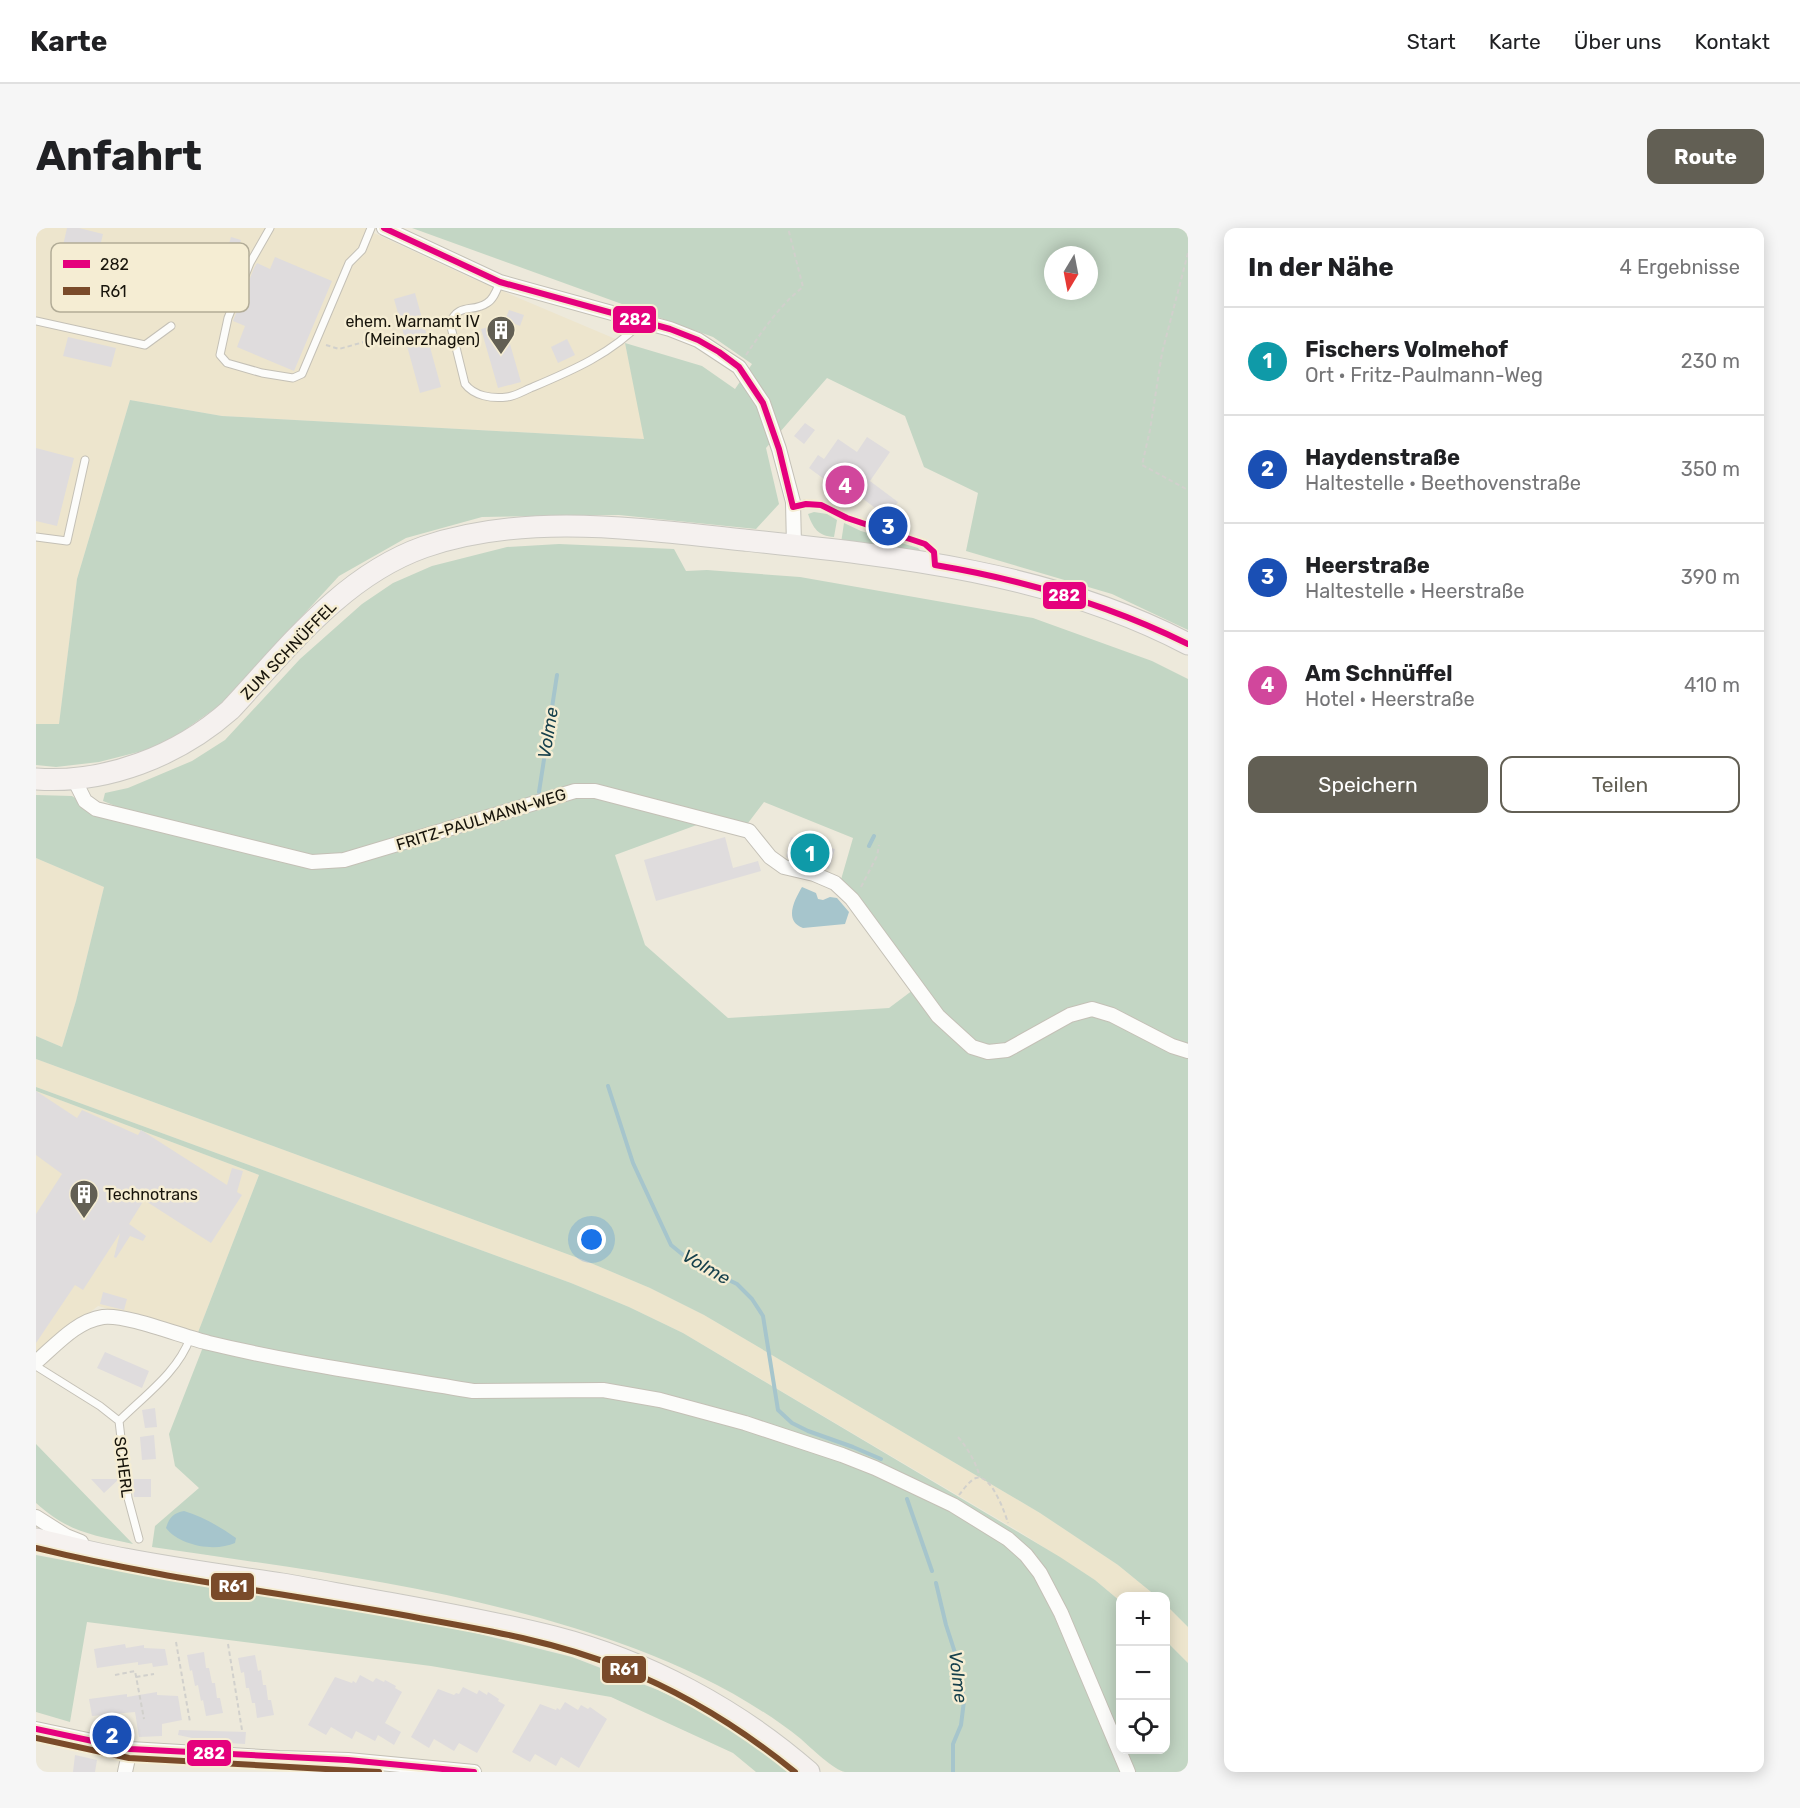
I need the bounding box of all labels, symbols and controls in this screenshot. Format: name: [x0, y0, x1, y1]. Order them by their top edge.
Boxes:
text: Karte: [30, 25, 107, 58]
text: Start: [1407, 29, 1456, 54]
text: Karte: [1489, 29, 1541, 54]
text: Über uns: [1574, 29, 1662, 54]
text: Kontakt: [1695, 29, 1770, 54]
button: Route: [1647, 129, 1764, 184]
text: Anfahrt: [36, 131, 202, 181]
legend: [51, 243, 249, 312]
north arrow: [1044, 246, 1098, 300]
text: In der Nähe: [1248, 252, 1394, 283]
text: 282: [100, 255, 129, 274]
text: 4 Ergebnisse: [1620, 255, 1740, 279]
text: R61: [100, 282, 127, 301]
line badge: 282: [612, 305, 657, 334]
text: 282: [619, 310, 651, 329]
place label: ehem. Warnamt IV (Meinerzhagen): [345, 312, 480, 349]
building icon: ehem. Warnamt IV (Meinerzhagen): [485, 314, 517, 356]
text: Fischers Volmehof: [1305, 336, 1508, 363]
text: 1: [1263, 349, 1272, 373]
text: 230 m: [1681, 349, 1740, 373]
text: Ort · Fritz-Paulmann-Weg: [1305, 363, 1543, 387]
text: Haydenstraße: [1305, 444, 1460, 471]
text: 2: [1261, 457, 1274, 481]
text: 350 m: [1681, 457, 1740, 481]
pin: 4: [826, 462, 864, 508]
text: Haltestelle · Beethovenstraße: [1305, 471, 1581, 495]
pin: 3: [868, 504, 908, 548]
text: Heerstraße: [1305, 552, 1430, 579]
text: 3: [1261, 565, 1274, 589]
text: 390 m: [1681, 565, 1740, 589]
text: Haltestelle · Heerstraße: [1305, 579, 1524, 603]
line badge: 282: [1042, 581, 1087, 610]
text: 282: [1048, 586, 1080, 605]
street label: ZUM SCHNÜFFEL: [237, 597, 340, 703]
text: Am Schnüffel: [1305, 660, 1453, 687]
text: 4: [1261, 673, 1274, 697]
text: 410 m: [1684, 673, 1740, 697]
text: Hotel · Heerstraße: [1305, 687, 1475, 711]
water label: Volme: [533, 706, 563, 760]
button: Speichern: [1248, 756, 1488, 813]
button: Teilen: [1500, 756, 1740, 813]
street label: FRITZ-PAULMANN-WEG: [394, 785, 568, 854]
pin: 1: [790, 830, 830, 876]
building icon: Technotrans: [68, 1178, 100, 1220]
place label: Technotrans: [105, 1185, 198, 1204]
your location: [577, 1225, 606, 1254]
water label: Volme: [678, 1245, 734, 1289]
street label: SCHERL: [110, 1436, 137, 1499]
line badge: R61: [210, 1572, 255, 1601]
text: R61: [218, 1577, 248, 1596]
map controls: [1116, 1592, 1170, 1754]
button: +: [1116, 1592, 1170, 1646]
button: −: [1116, 1646, 1170, 1700]
water label: Volme: [944, 1650, 972, 1704]
line badge: R61: [601, 1655, 647, 1684]
text: R61: [609, 1660, 639, 1679]
button: locate: [1116, 1700, 1170, 1754]
pin: 2: [92, 1712, 132, 1758]
line badge: 282: [186, 1739, 232, 1767]
text: 282: [193, 1744, 225, 1763]

